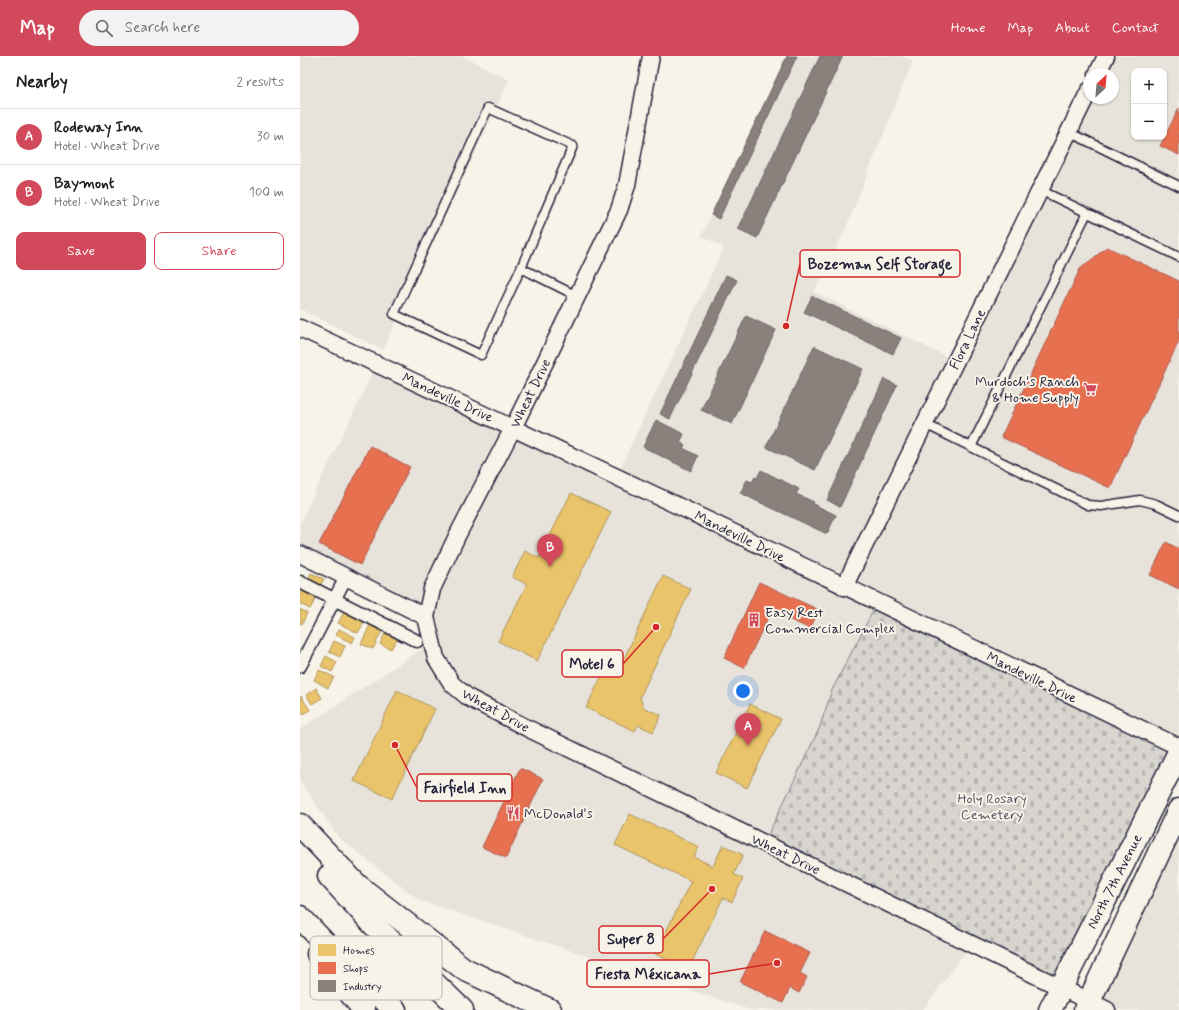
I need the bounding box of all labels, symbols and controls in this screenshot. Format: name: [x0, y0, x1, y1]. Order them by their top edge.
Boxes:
search box: [79, 10, 359, 46]
text: Map: [20, 16, 55, 41]
icon: search: [93, 17, 115, 39]
text: Search here: [125, 18, 200, 38]
text: Home: [951, 19, 985, 37]
text: Map: [1007, 19, 1033, 37]
text: About: [1055, 19, 1090, 37]
text: Contact: [1112, 19, 1159, 37]
north arrow: [1083, 68, 1119, 104]
map controls: [1131, 68, 1167, 140]
button: +: [1131, 68, 1167, 104]
text: Nearby: [16, 71, 68, 93]
text: 2 results: [237, 74, 284, 91]
button: −: [1131, 104, 1167, 140]
text: Rodeway Inn: [54, 118, 143, 138]
text: A: [25, 128, 33, 145]
text: 30 m: [257, 128, 284, 145]
text: Hotel · Wheat Drive: [54, 138, 160, 155]
text: Baymont: [54, 174, 114, 194]
text: B: [25, 184, 33, 201]
text: 100 m: [249, 184, 284, 201]
text: Hotel · Wheat Drive: [54, 194, 160, 211]
button: Save: [16, 232, 146, 270]
button: Share: [154, 232, 284, 270]
callout: Bozeman Self Storage: [800, 250, 960, 277]
text: Bozeman Self Storage: [808, 255, 952, 277]
street label: Flora Lane: [945, 306, 990, 373]
street label: Wheat Drive: [506, 356, 555, 431]
street label: Mandeville Drive: [399, 369, 496, 427]
place label: Murdoch's Ranch & Home Supply: [975, 373, 1079, 407]
supermarket icon: Murdoch's Ranch & Home Supply: [1082, 381, 1098, 397]
street label: Mandeville Drive: [691, 507, 788, 567]
pin: B: [537, 534, 563, 567]
place label: Easy Rest Commercial Complex: [765, 604, 895, 638]
building icon: Easy Rest Commercial Complex: [746, 612, 762, 628]
street label: Mandeville Drive: [983, 648, 1080, 708]
callout: Motel 6: [562, 650, 623, 677]
text: Motel 6: [569, 655, 615, 675]
your location: [733, 681, 753, 701]
street label: Wheat Drive: [458, 685, 533, 737]
pin: A: [735, 713, 761, 746]
callout: Fairfield Inn: [417, 774, 512, 801]
text: Fairfield Inn: [424, 778, 507, 799]
park label: Holy Rosary Cemetery: [957, 790, 1027, 824]
restaurant icon: McDonald's: [505, 805, 521, 821]
place label: McDonald's: [524, 805, 593, 823]
street label: Wheat Drive: [748, 830, 823, 879]
street label: North 7th Avenue: [1083, 831, 1147, 932]
callout: Super 8: [599, 926, 663, 953]
text: Super 8: [607, 930, 655, 950]
legend: [310, 936, 442, 1000]
text: Homes: [343, 944, 375, 958]
callout: Fiesta Méxicana: [587, 960, 709, 987]
text: Shops: [343, 962, 368, 976]
text: Fiesta Méxicana: [595, 965, 702, 985]
text: Industry: [343, 980, 382, 994]

